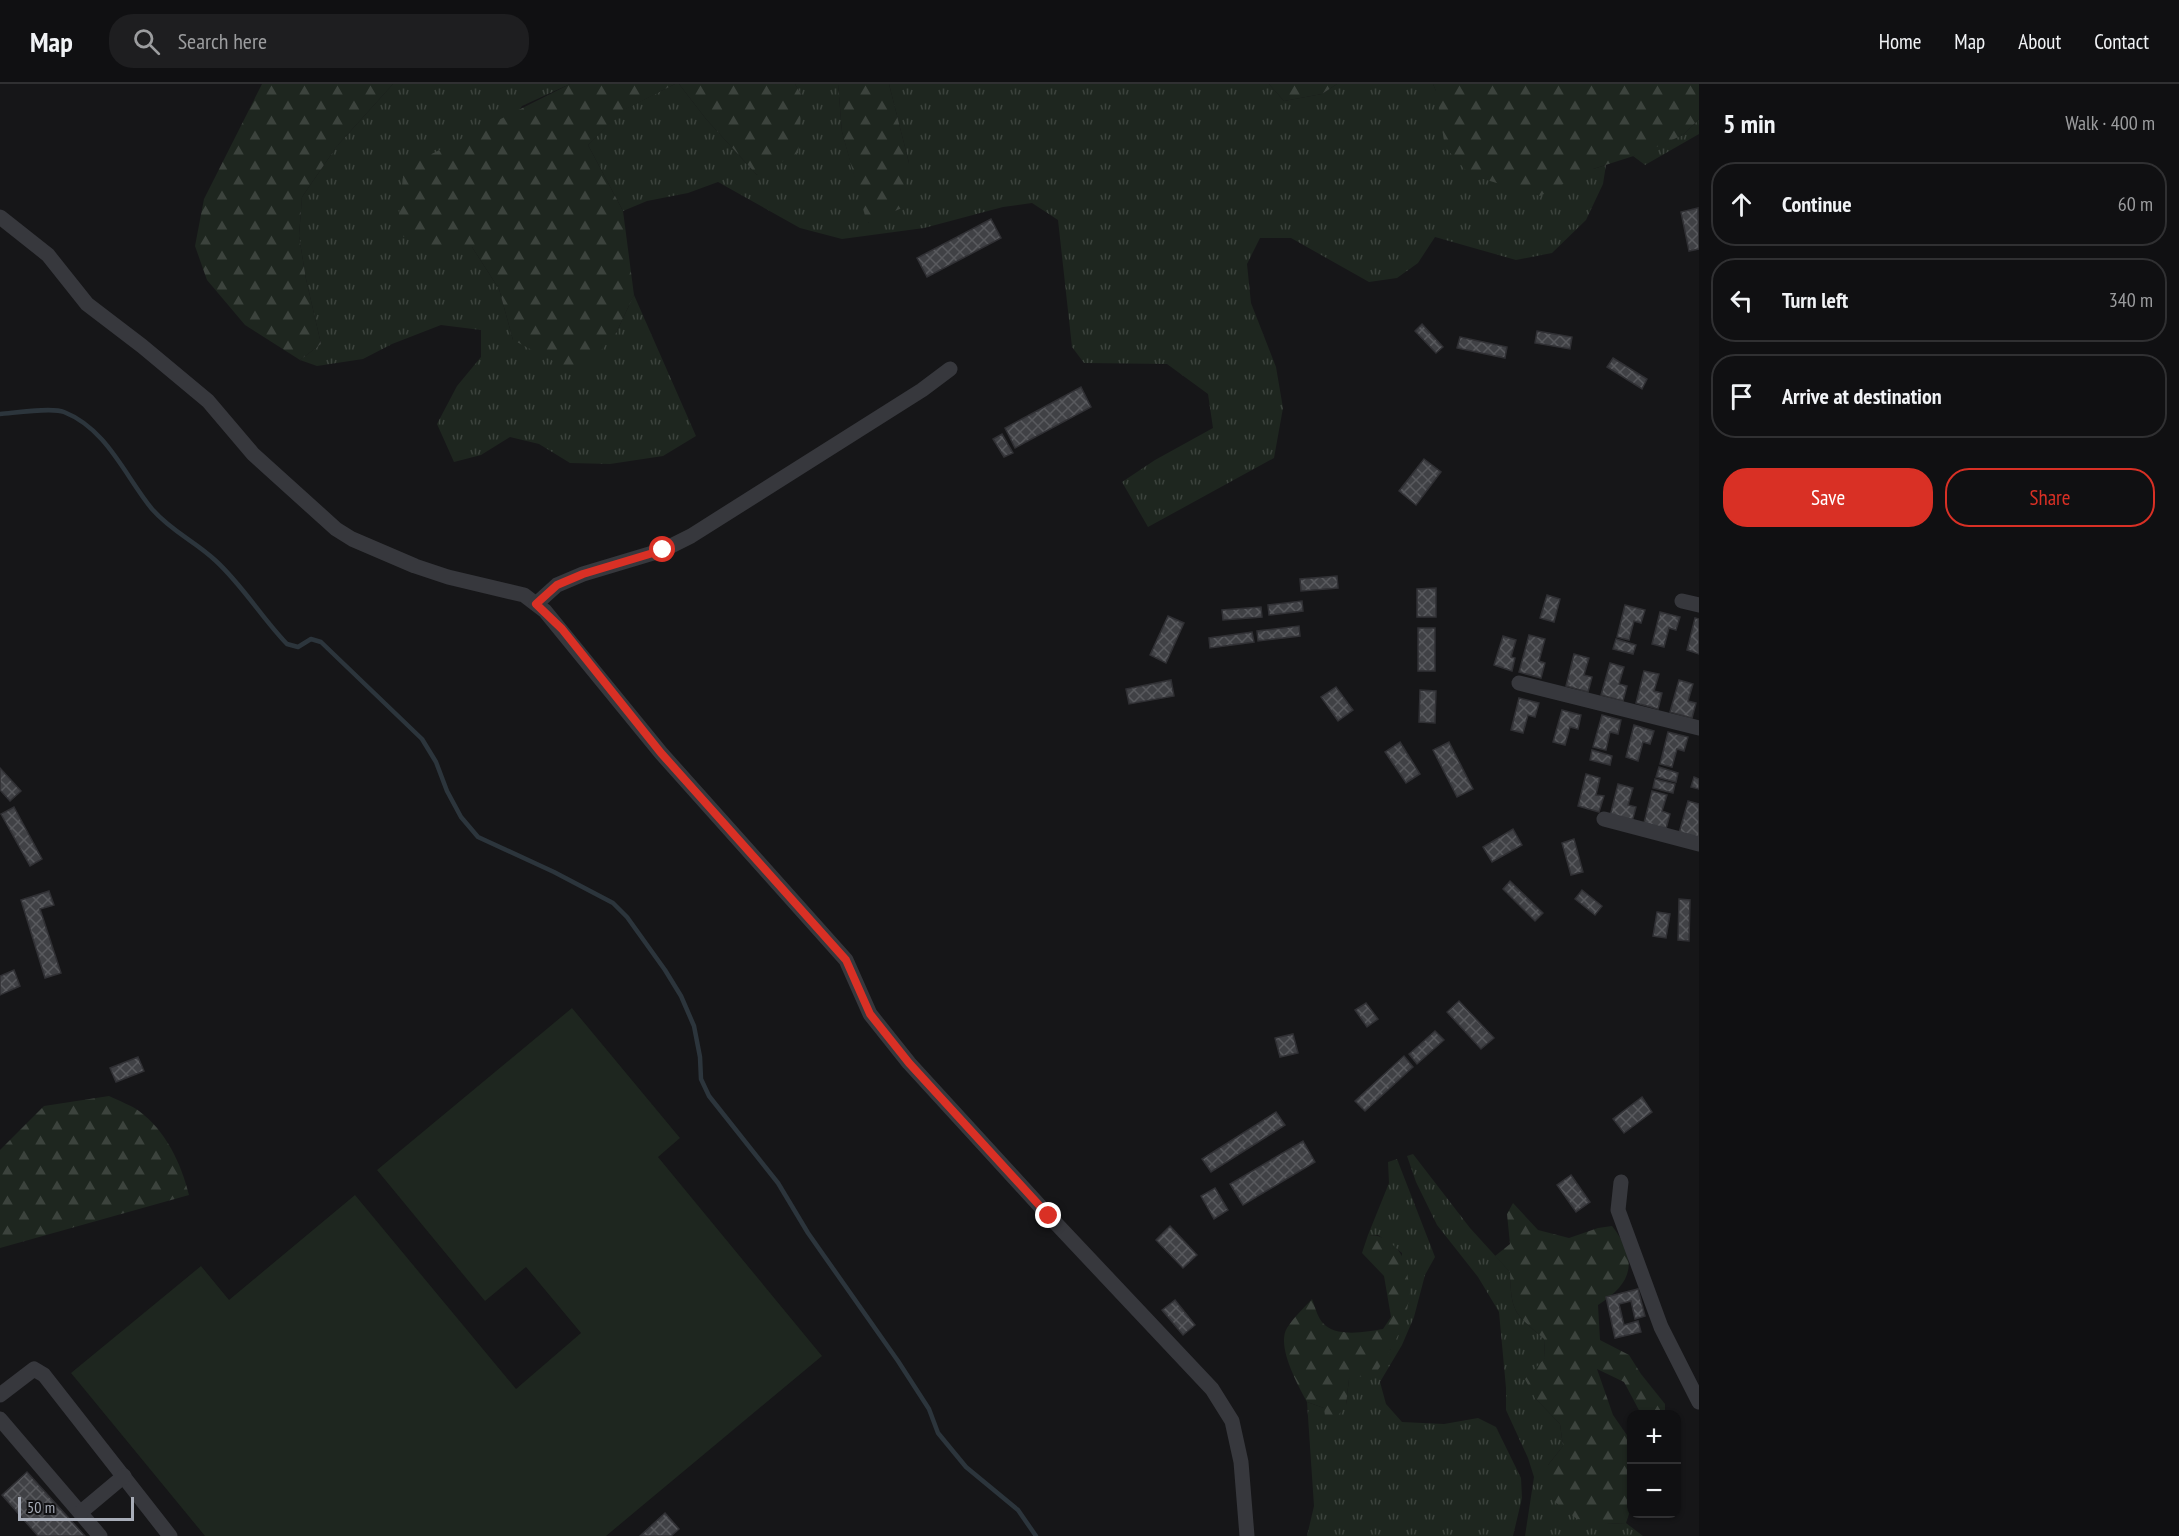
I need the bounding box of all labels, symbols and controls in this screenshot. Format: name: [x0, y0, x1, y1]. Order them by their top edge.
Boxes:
search box: [109, 14, 529, 68]
text: Map: [30, 23, 73, 60]
icon: search: [130, 25, 163, 58]
text: Search here: [178, 27, 267, 55]
text: Home: [1879, 28, 1921, 55]
text: Map: [1954, 28, 1985, 55]
text: About: [2018, 28, 2061, 55]
text: Contact: [2094, 28, 2149, 55]
text: 5 min: [1723, 107, 1776, 140]
text: Walk · 400 m: [2065, 110, 2155, 136]
icon: ahead: [1725, 188, 1758, 221]
text: Continue: [1782, 190, 1852, 218]
text: 60 m: [2118, 191, 2153, 217]
icon: left: [1725, 284, 1758, 317]
text: Turn left: [1782, 286, 1848, 314]
text: 340 m: [2109, 287, 2153, 313]
icon: arrive: [1725, 380, 1758, 413]
text: Arrive at destination: [1782, 382, 1942, 410]
button: Save: [1723, 468, 1933, 527]
button: Share: [1945, 468, 2155, 527]
route start: [649, 536, 675, 562]
route end: [1035, 1202, 1061, 1228]
map controls: [1627, 1410, 1681, 1518]
button: +: [1627, 1410, 1681, 1464]
button: −: [1627, 1464, 1681, 1518]
scale bar: [18, 1494, 134, 1522]
text: 50 m: [27, 1497, 55, 1517]

